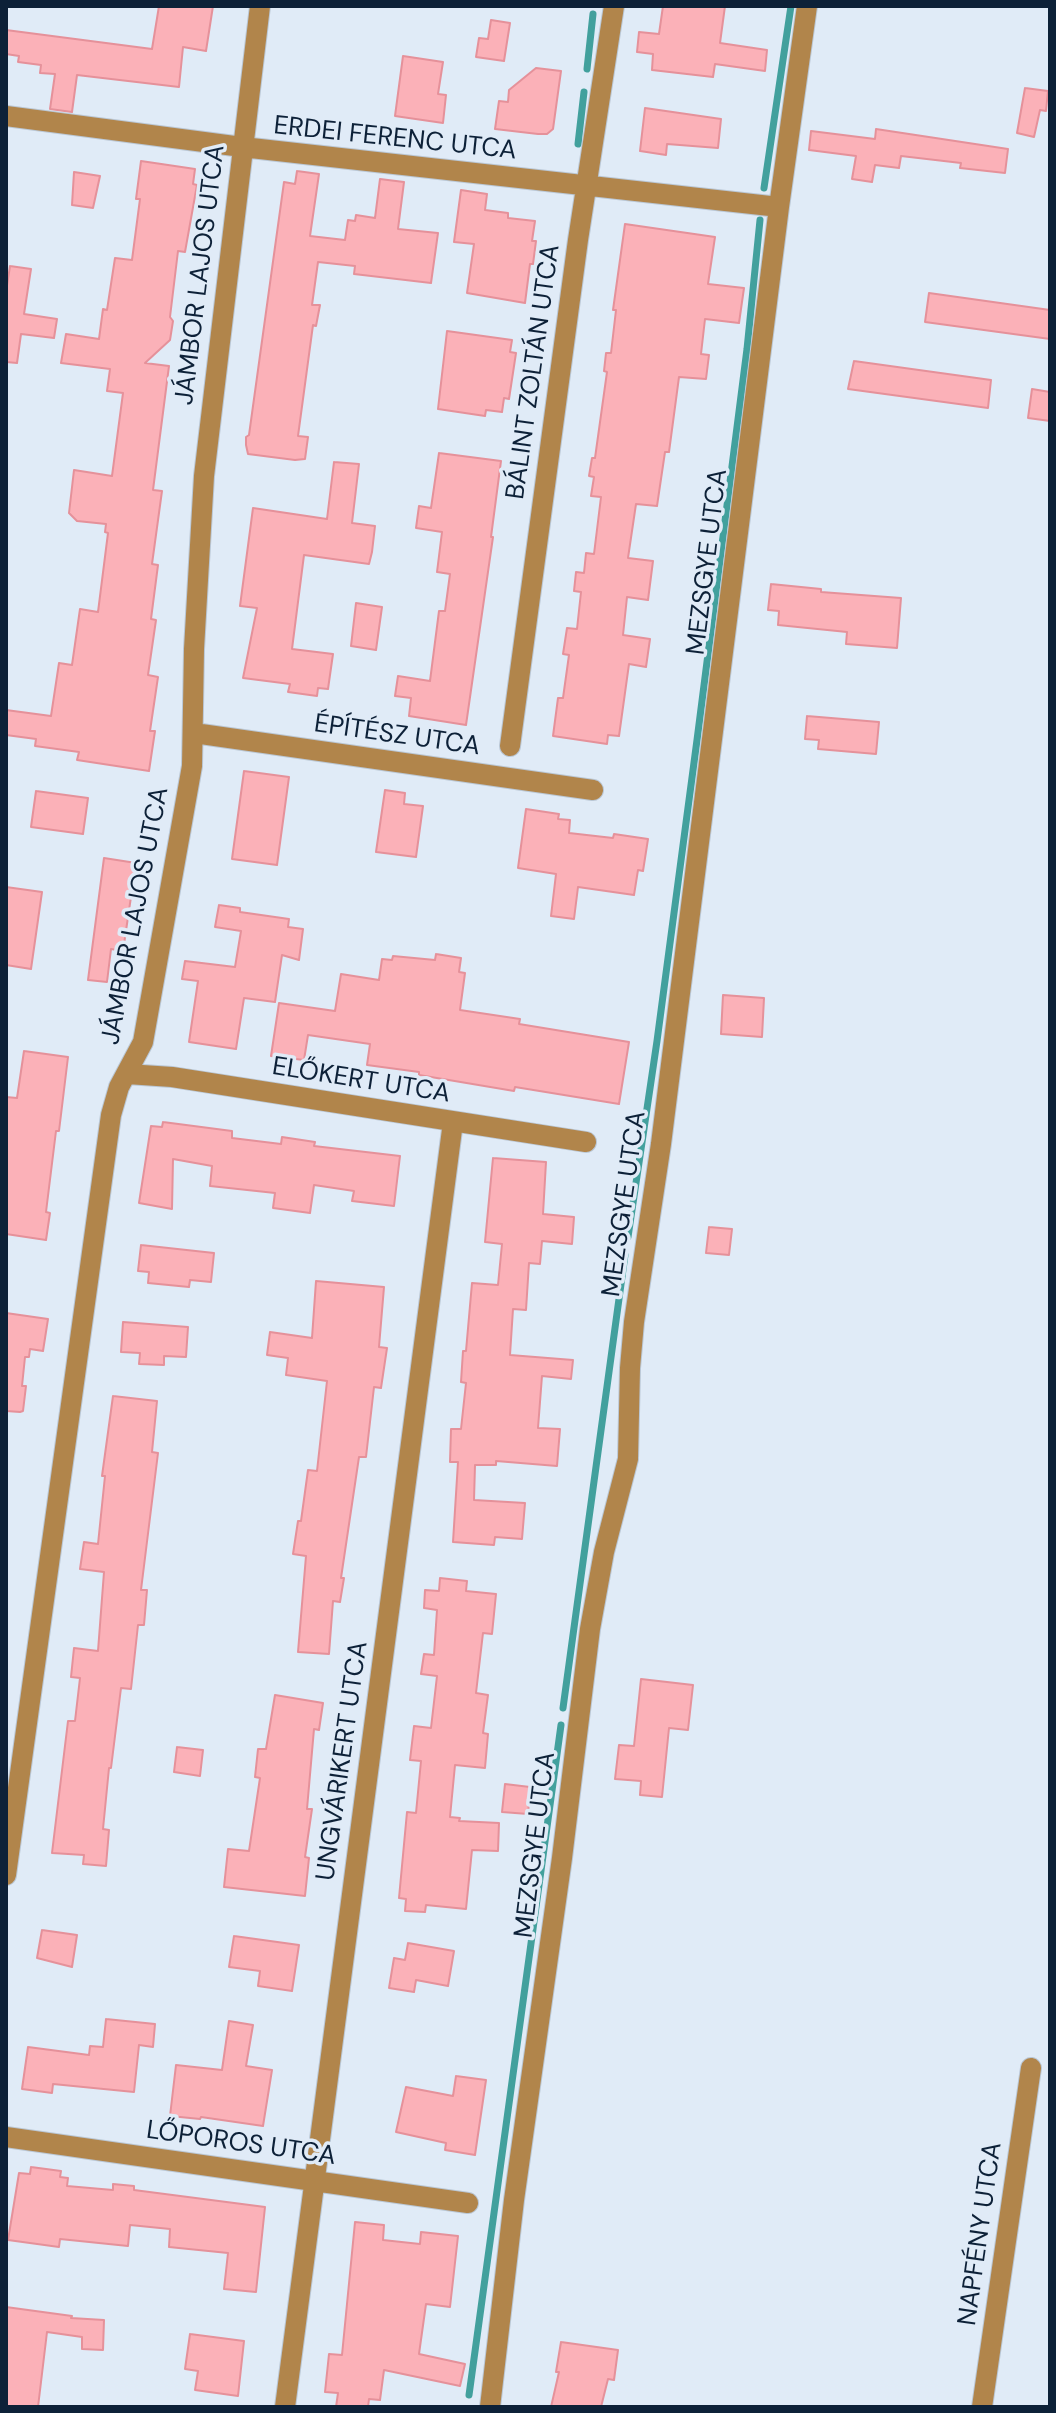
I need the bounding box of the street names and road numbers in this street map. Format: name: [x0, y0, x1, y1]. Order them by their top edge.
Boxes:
street label: ERDEI FERENC UTCA: [272, 111, 518, 167]
street label: JÁMBOR LAJOS UTCA: [170, 143, 232, 407]
street label: BÁLINT ZOLTÁN UTCA: [501, 242, 567, 502]
street label: MEZSGYE UTCA: [681, 467, 735, 657]
street label: ÉPÍTÉSZ UTCA: [312, 709, 482, 763]
street label: JÁMBOR LAJOS UTCA: [96, 785, 176, 1047]
street label: ELŐKERT UTCA: [270, 1052, 452, 1110]
street label: MEZSGYE UTCA: [597, 1109, 653, 1299]
street label: UNGVÁRIKERT UTCA: [311, 1639, 375, 1883]
street label: MEZSGYE UTCA: [509, 1750, 563, 1940]
street label: LŐPOROS UTCA: [144, 2115, 338, 2173]
street label: NAPFÉNY UTCA: [953, 2140, 1009, 2328]

